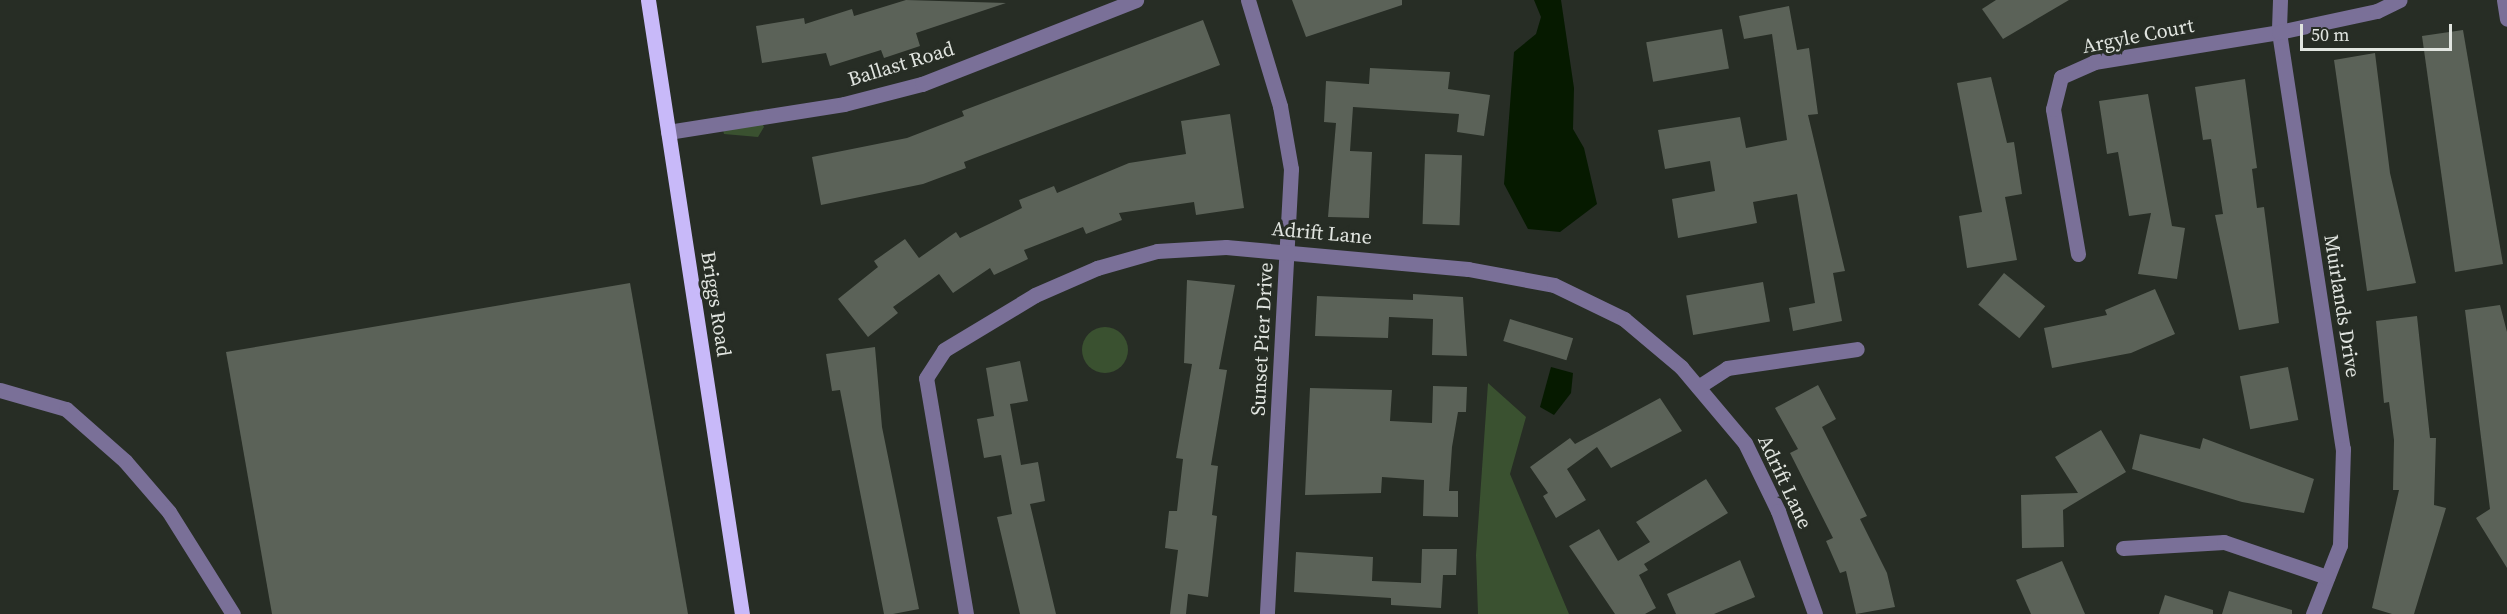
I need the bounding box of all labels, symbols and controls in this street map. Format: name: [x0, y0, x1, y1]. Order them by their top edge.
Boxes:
scale bar: [2303, 12, 2454, 50]
street label: Argyle Court: [2080, 13, 2196, 59]
text: 50 m: [2311, 22, 2349, 47]
street label: Ballast Road: [845, 36, 957, 92]
street label: Adrift Lane: [1271, 217, 1373, 249]
street label: Muirlands Drive: [2319, 233, 2365, 379]
street label: Briggs Road: [696, 250, 736, 358]
street label: Sunset Pier Drive: [1246, 262, 1278, 416]
street label: Adrift Lane: [1753, 431, 1817, 533]

